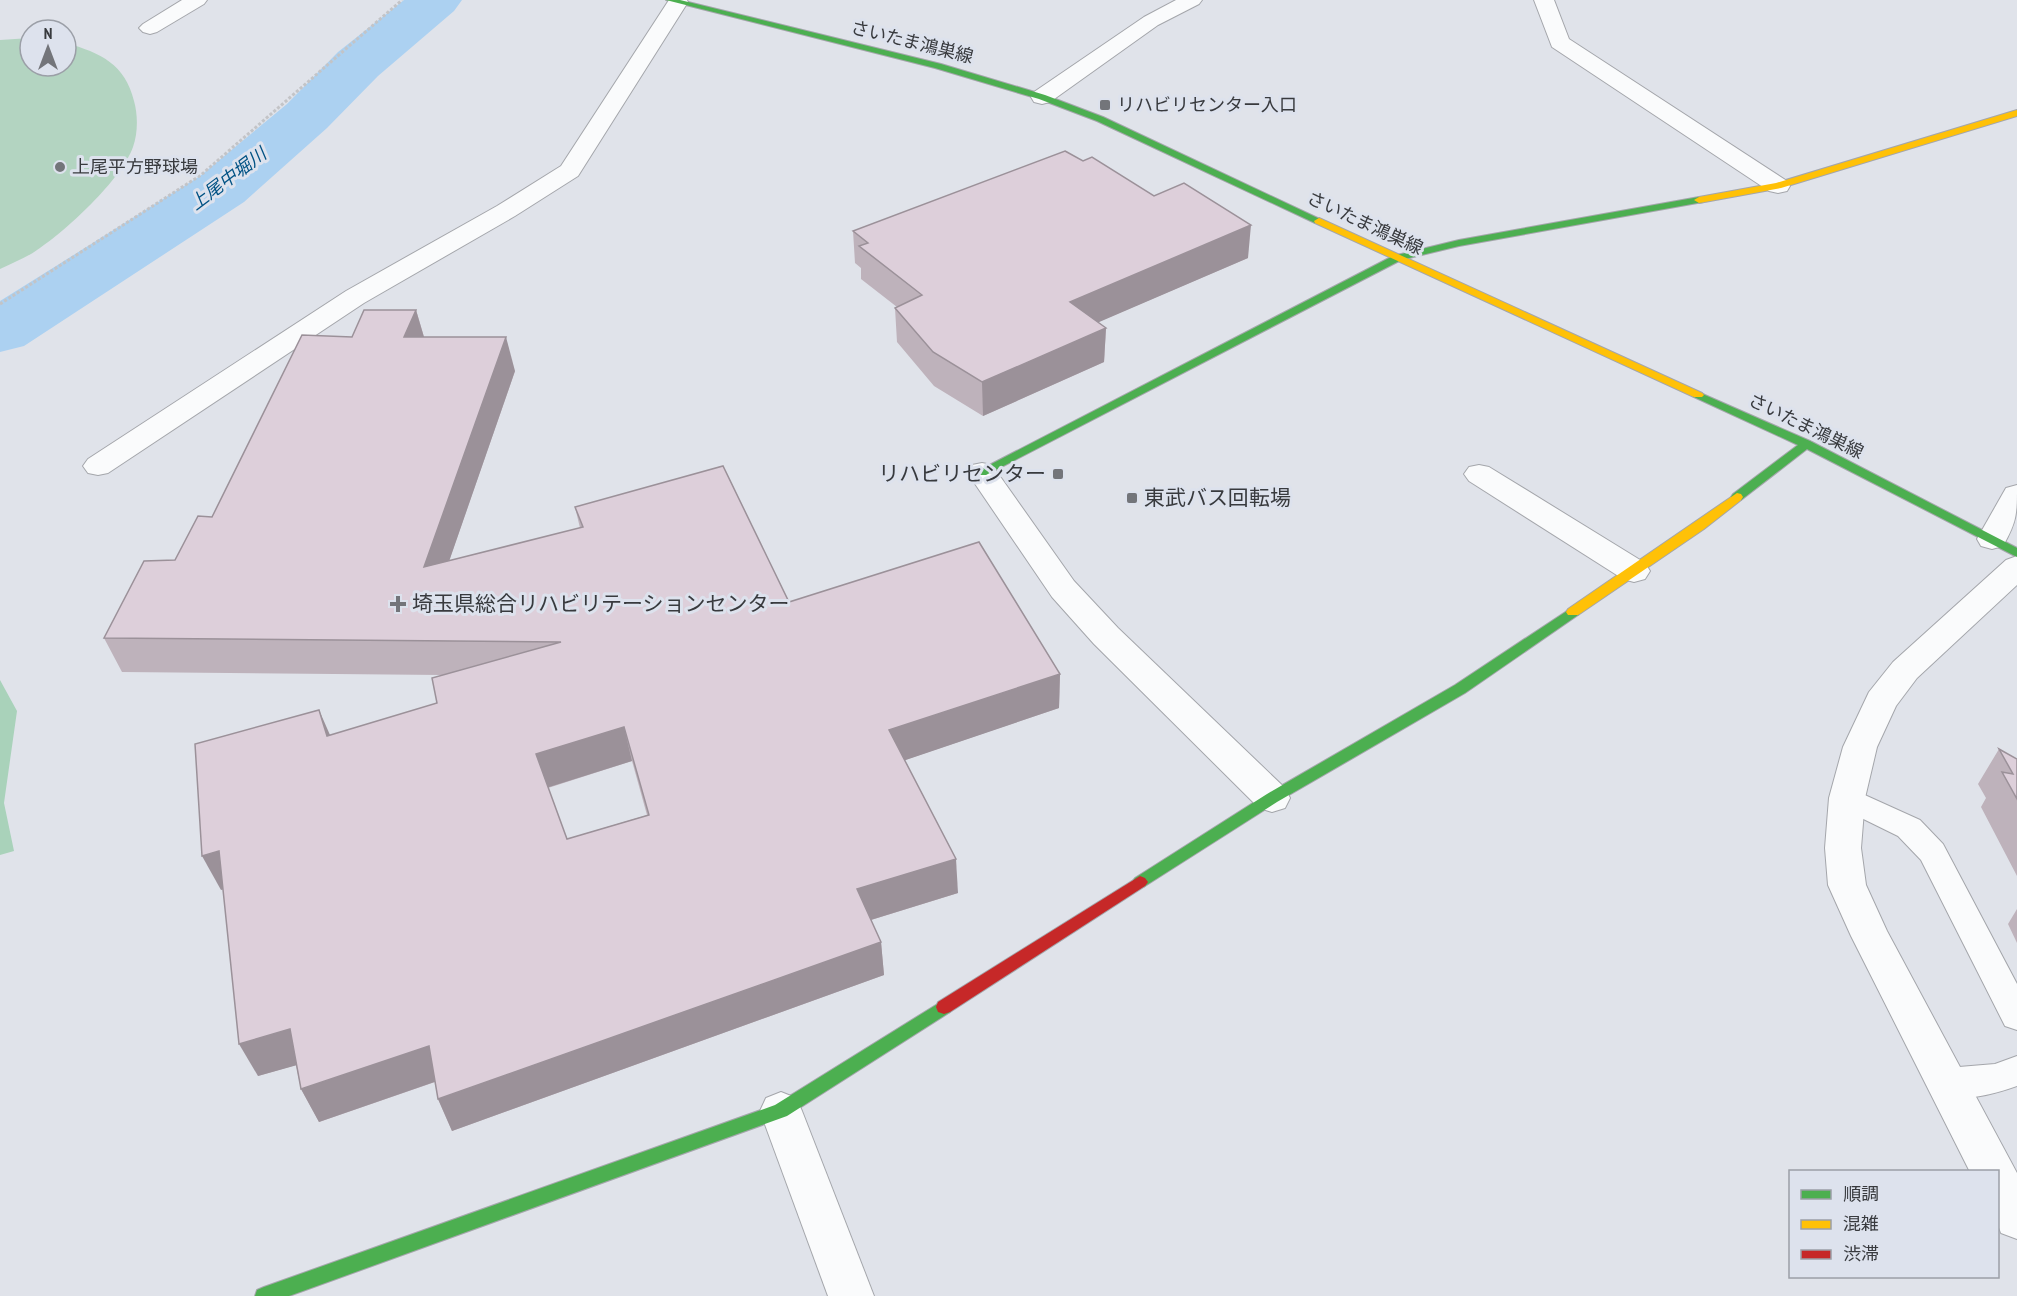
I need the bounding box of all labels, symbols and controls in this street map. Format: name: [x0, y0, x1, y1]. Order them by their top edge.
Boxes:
street label: さいたま鴻巣線: [848, 15, 976, 68]
north arrow: [18, 18, 78, 78]
text: N: [44, 23, 52, 43]
place label: リハビリセンター入口: [1117, 93, 1297, 116]
marker: リハビリセンター入口: [1098, 98, 1112, 112]
water label: 上尾中堀川: [185, 141, 272, 215]
place label: 上尾平方野球場: [72, 155, 198, 178]
marker: 上尾平方野球場: [53, 160, 67, 174]
street label: さいたま鴻巣線: [1303, 186, 1427, 259]
street label: さいたま鴻巣線: [1745, 388, 1868, 463]
place label: リハビリセンター: [878, 460, 1046, 487]
marker: リハビリセンター: [1051, 467, 1065, 481]
place label: 東武バス回転場: [1144, 484, 1291, 511]
marker: 東武バス回転場: [1125, 491, 1139, 505]
place label: 埼玉県総合リハビリテーションセンター: [412, 590, 790, 617]
marker: 埼玉県総合リハビリテーションセンター: [389, 595, 407, 613]
legend: [1789, 1170, 1999, 1278]
text: 順調: [1843, 1182, 1879, 1205]
text: 混雑: [1843, 1212, 1879, 1235]
text: 渋滞: [1843, 1242, 1879, 1265]

